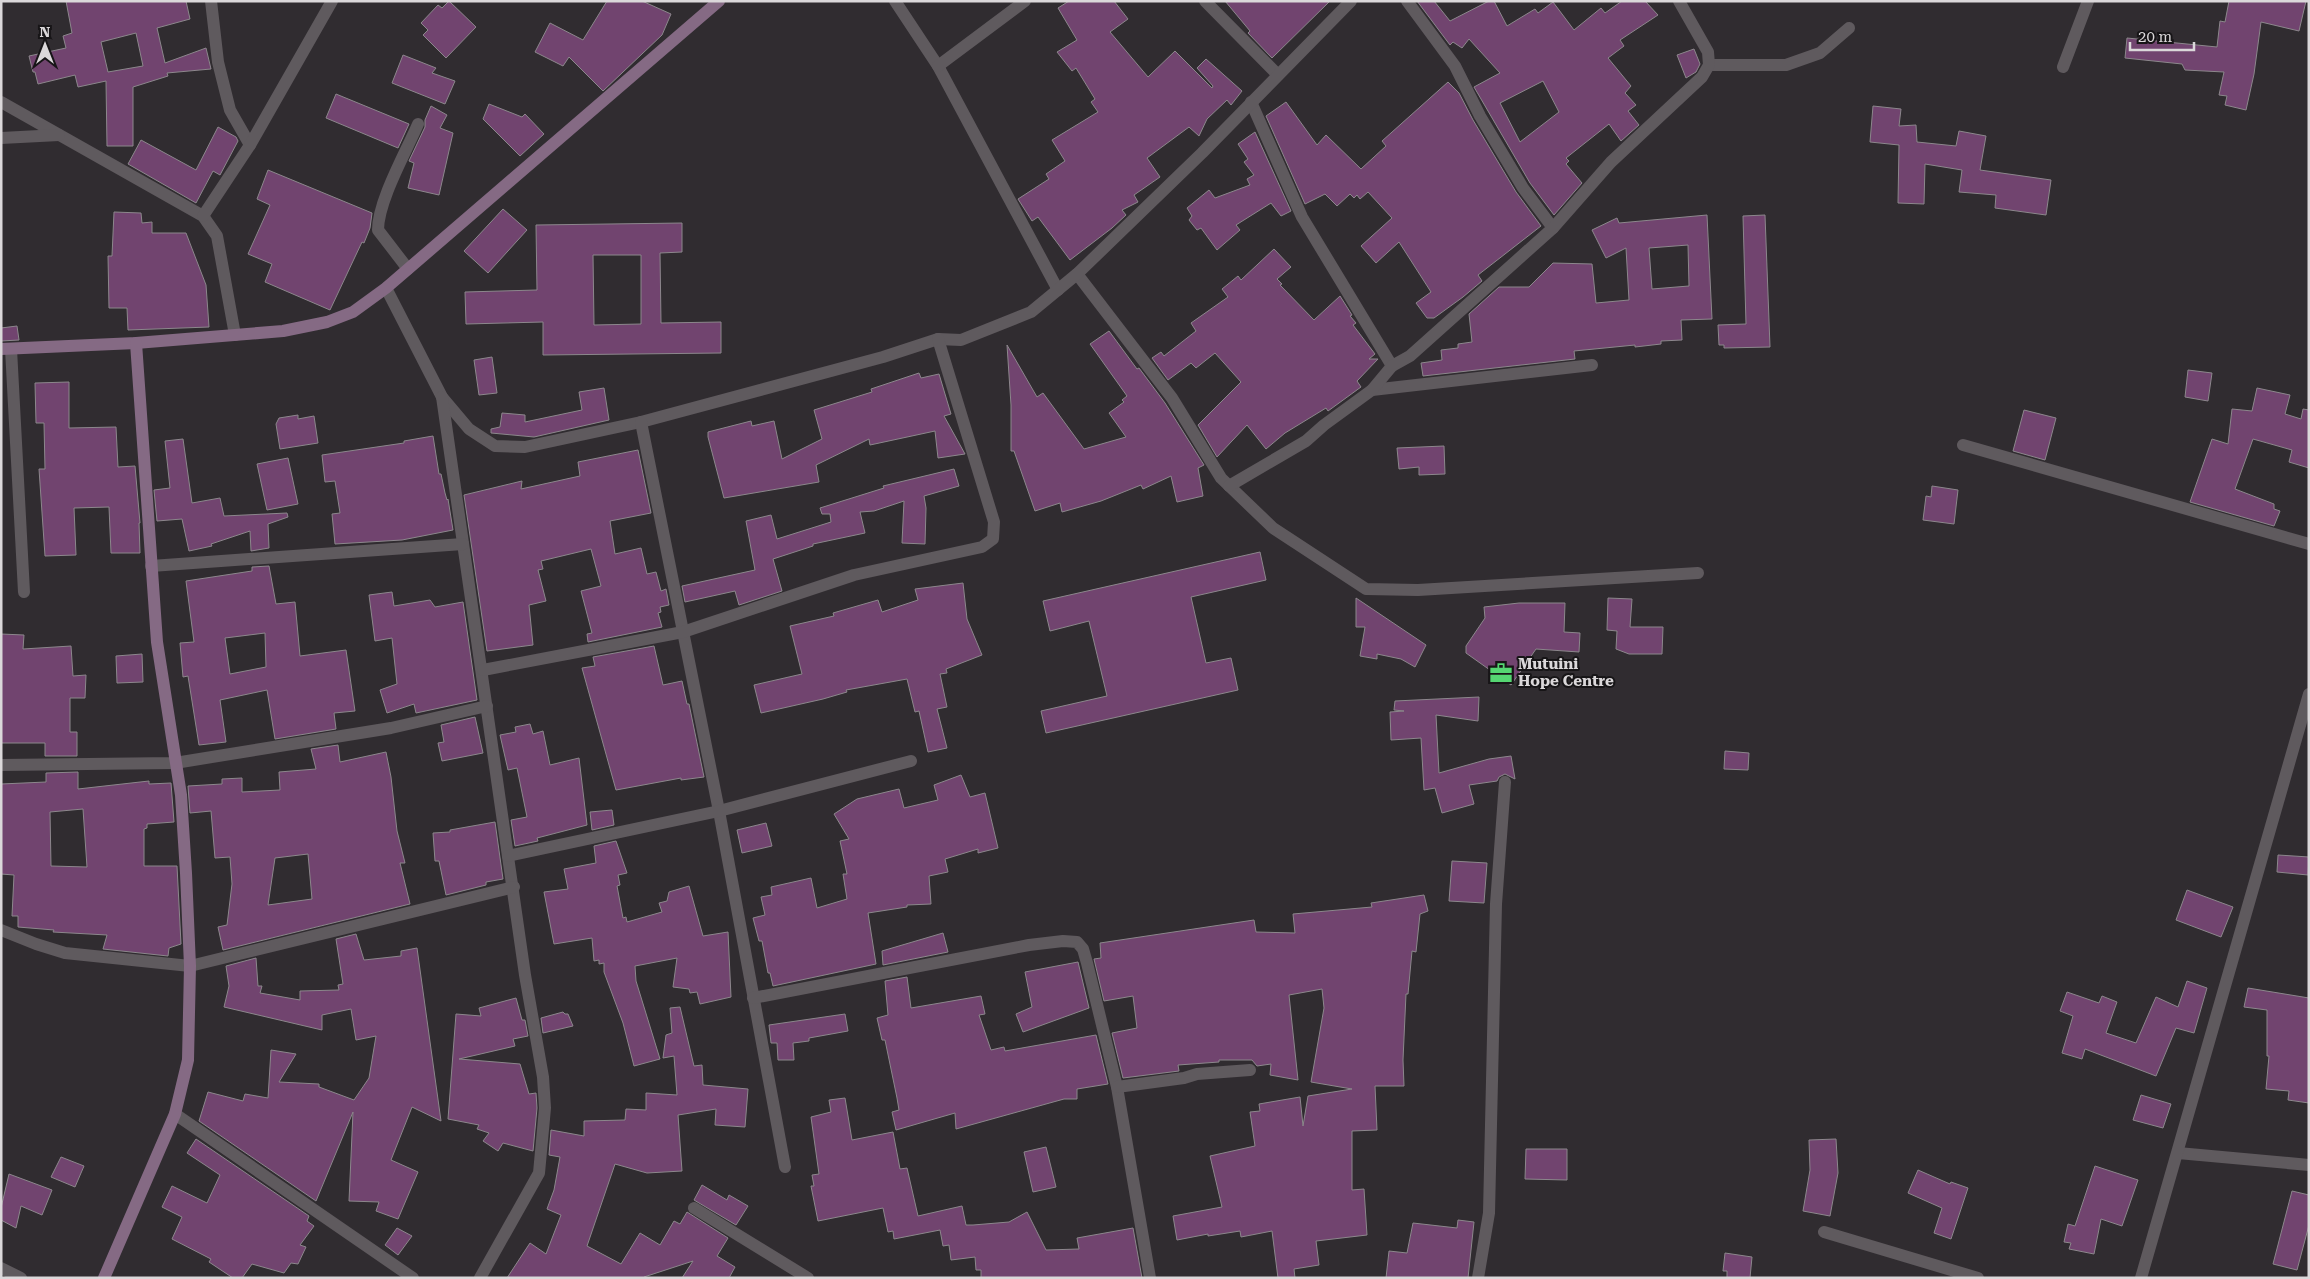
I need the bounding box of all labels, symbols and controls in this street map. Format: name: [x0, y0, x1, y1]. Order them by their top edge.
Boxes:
north arrow: [20, 20, 70, 70]
scale bar: [2130, 20, 2194, 52]
text: N: [40, 24, 51, 40]
text: 20 m: [2138, 28, 2173, 46]
place label: Mutuini Hope Centre: [1518, 655, 1614, 690]
office icon: Mutuini Hope Centre: [1488, 660, 1514, 686]

